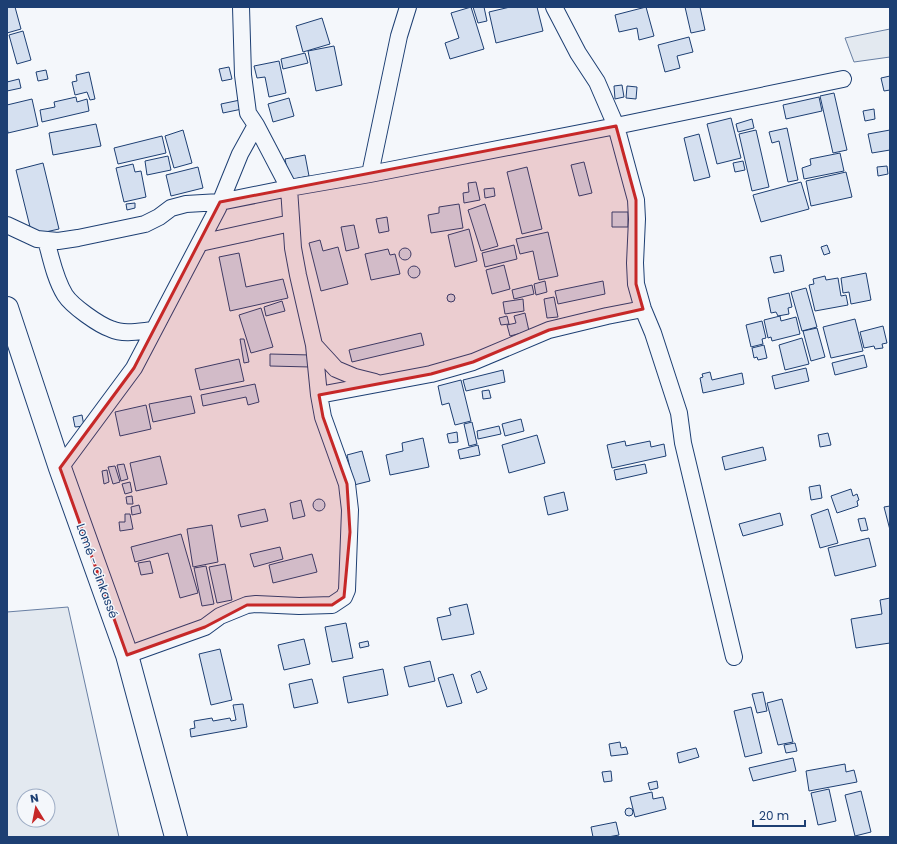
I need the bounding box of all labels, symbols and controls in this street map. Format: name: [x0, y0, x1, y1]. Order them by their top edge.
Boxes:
street label: Lomé - Cinkassé: [72, 521, 123, 621]
north arrow: [16, 788, 56, 828]
text: N: [29, 790, 40, 807]
scale bar: [753, 802, 805, 828]
text: 20 m: [759, 807, 789, 824]

